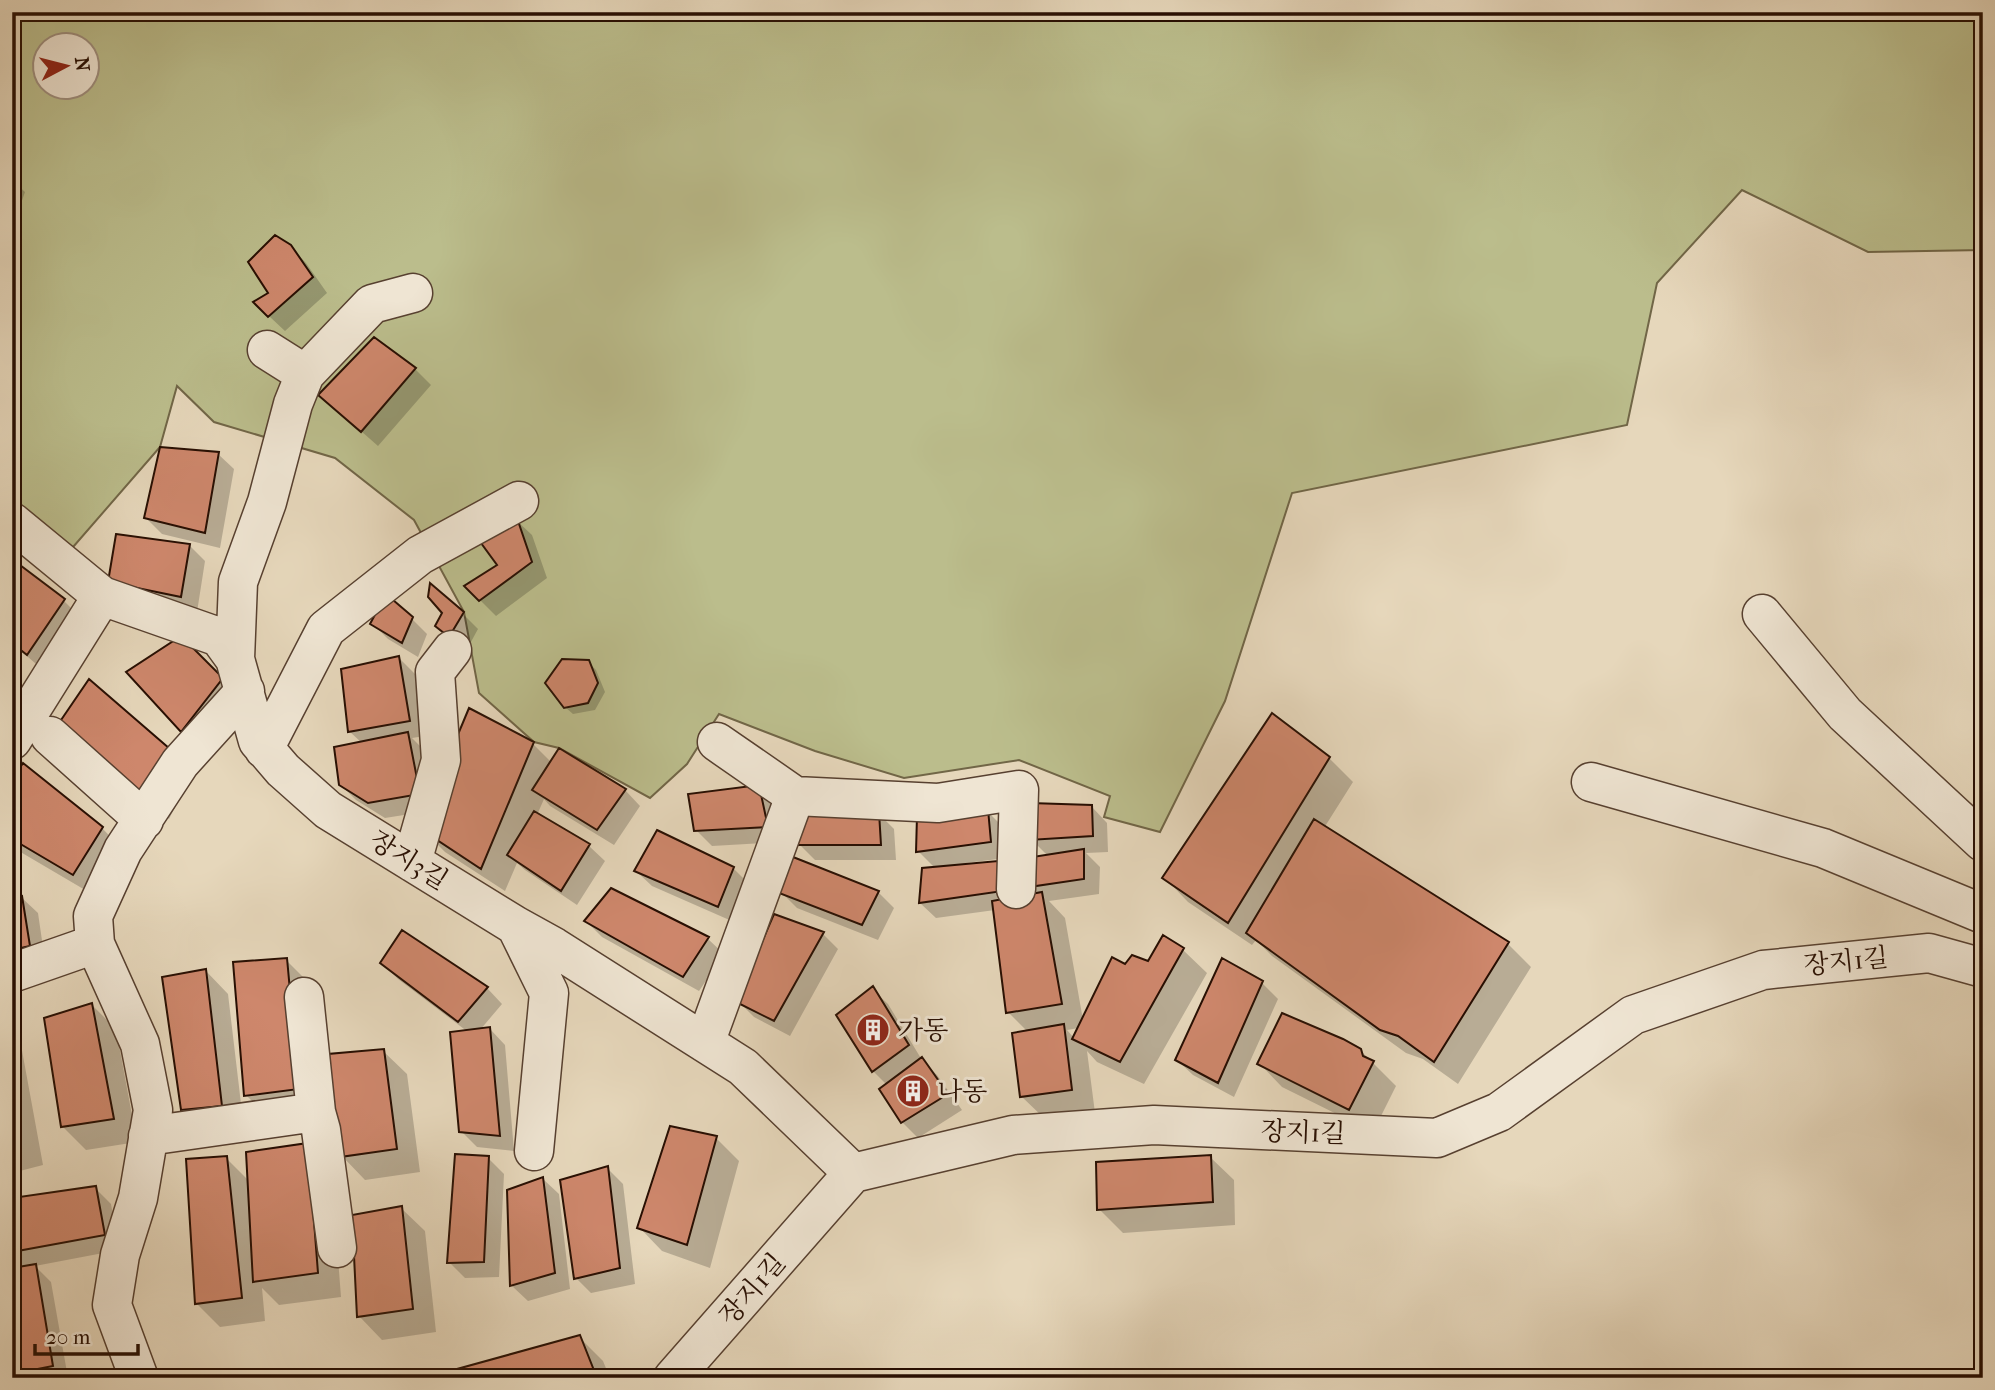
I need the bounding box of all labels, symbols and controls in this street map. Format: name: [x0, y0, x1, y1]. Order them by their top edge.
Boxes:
north arrow: [32, 32, 102, 102]
text: N: [70, 56, 94, 73]
street label: 장지3길: [364, 824, 453, 896]
street label: 장지1길: [1802, 942, 1890, 981]
building icon: 가동: [854, 1011, 892, 1049]
place label: 가동: [898, 1015, 948, 1046]
building icon: 나동: [894, 1072, 932, 1110]
place label: 나동: [937, 1076, 987, 1107]
street label: 장지1길: [1260, 1116, 1346, 1149]
street label: 장지1길: [713, 1247, 792, 1331]
scale bar: [35, 1313, 138, 1357]
text: 20 m: [46, 1325, 91, 1349]

